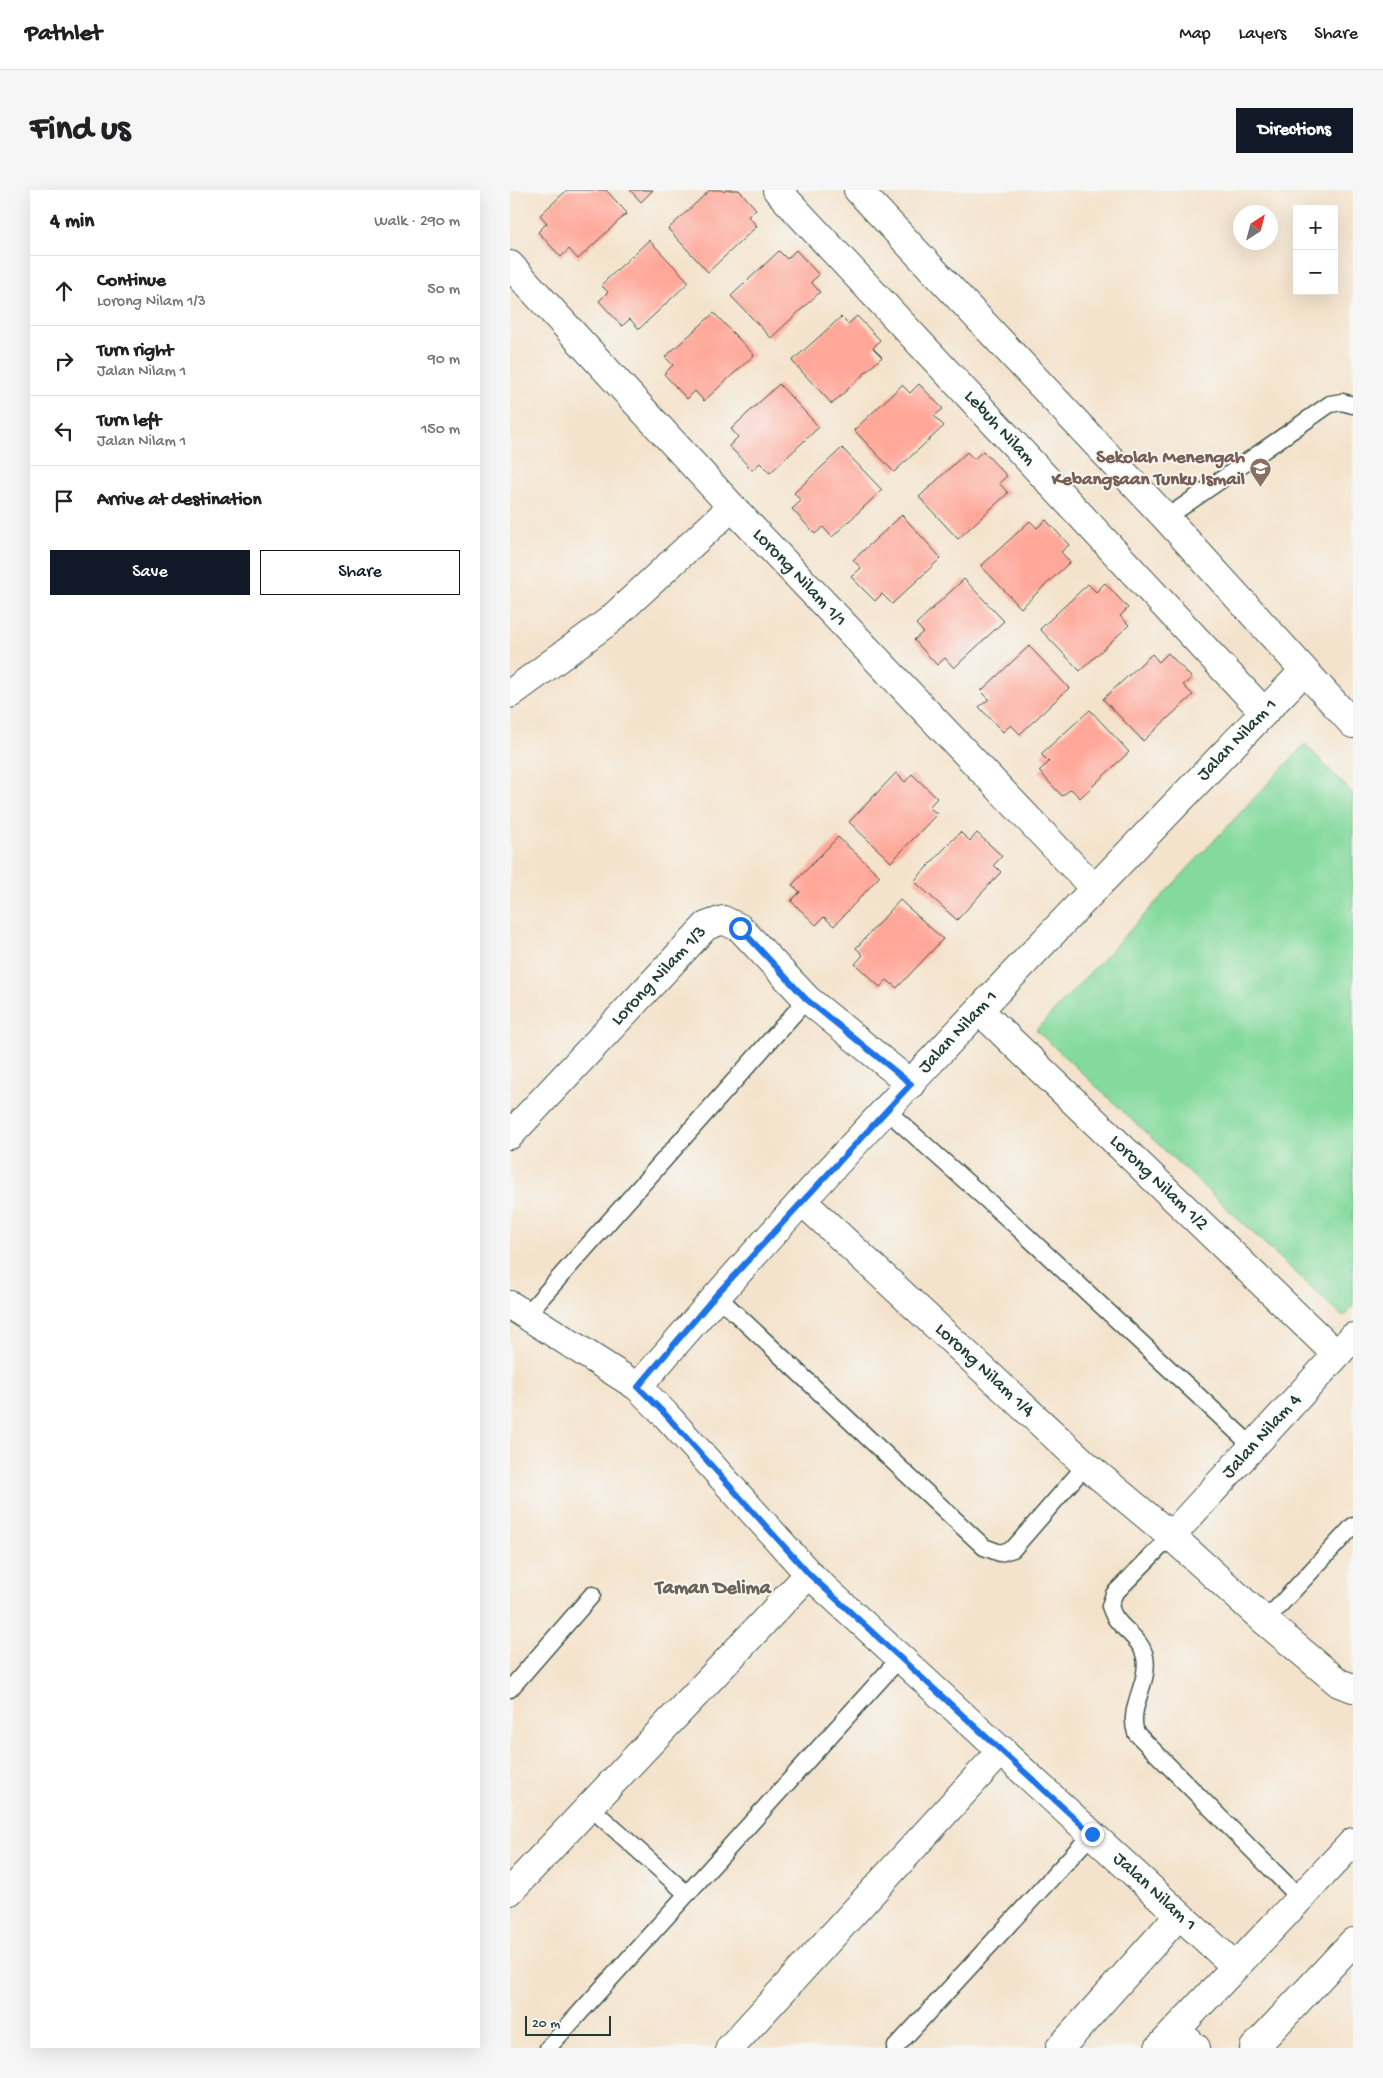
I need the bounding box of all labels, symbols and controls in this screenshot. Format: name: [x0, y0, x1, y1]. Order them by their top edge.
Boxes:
text: Pathlet: [25, 20, 102, 49]
text: Map: [1179, 24, 1211, 45]
text: Layers: [1239, 24, 1286, 45]
text: Share: [1314, 24, 1358, 45]
button: Directions: [1236, 108, 1353, 153]
text: Find us: [30, 110, 130, 151]
north arrow: [1233, 205, 1278, 250]
map controls: [1293, 205, 1338, 295]
button: +: [1293, 205, 1338, 250]
text: 4 min: [50, 210, 94, 235]
text: Walk · 290 m: [374, 213, 460, 232]
button: −: [1293, 250, 1338, 295]
text: Continue: [97, 270, 166, 293]
icon: ahead: [50, 277, 78, 305]
text: 50 m: [427, 281, 460, 300]
text: Lorong Nilam 1/3: [97, 293, 206, 312]
text: Turn right: [97, 340, 173, 363]
icon: right: [50, 347, 78, 375]
text: 90 m: [428, 351, 460, 370]
text: Jalan Nilam 1: [97, 363, 186, 382]
street label: Lebuh Nilam: [958, 386, 1041, 471]
text: Turn left: [97, 410, 161, 433]
icon: left: [50, 417, 78, 445]
text: 150 m: [421, 421, 460, 440]
text: Jalan Nilam 1: [97, 433, 186, 452]
place label: Sekolah Menengah Kebangsaan Tunku Ismail: [1051, 447, 1246, 492]
school or university icon: Sekolah Menengah Kebangsaan Tunku Ismail: [1249, 457, 1273, 488]
icon: arrive: [50, 487, 78, 515]
text: Arrive at destination: [97, 489, 261, 512]
street label: Lorong Nilam 1/1: [747, 524, 851, 632]
button: Save: [50, 550, 250, 595]
button: Share: [260, 550, 460, 595]
street label: Jalan Nilam 1: [1192, 694, 1282, 786]
route start: [729, 917, 752, 940]
street label: Lorong Nilam 1/3: [607, 921, 712, 1031]
street label: Jalan Nilam 1: [914, 986, 1003, 1079]
street label: Lorong Nilam 1/2: [1104, 1130, 1213, 1236]
street label: Lorong Nilam 1/4: [930, 1318, 1039, 1423]
street label: Jalan Nilam 4: [1217, 1389, 1307, 1484]
district label: Taman Delima: [653, 1578, 772, 1601]
route end: [1081, 1823, 1104, 1846]
street label: Jalan Nilam 1: [1108, 1848, 1201, 1936]
scale bar: [525, 2013, 611, 2036]
text: 20 m: [532, 2016, 560, 2033]

